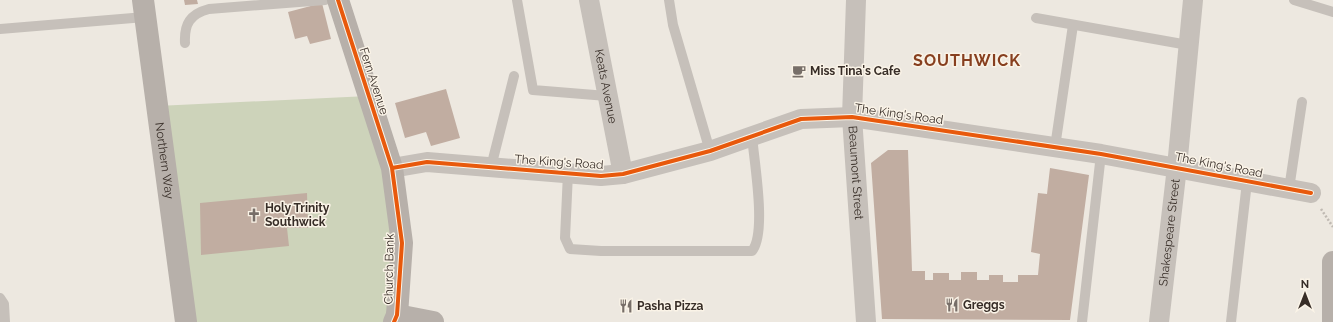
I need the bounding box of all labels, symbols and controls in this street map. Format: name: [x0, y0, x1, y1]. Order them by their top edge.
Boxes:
street label: Fern Avenue: [357, 46, 391, 116]
street label: Keats Avenue: [592, 48, 620, 125]
district label: SOUTHWICK: [913, 51, 1021, 70]
cafe icon: Miss Tina's Cafe: [791, 63, 807, 79]
place label: Miss Tina's Cafe: [810, 64, 900, 78]
street label: The King's Road: [854, 101, 944, 127]
street label: Northern Way: [152, 121, 177, 200]
street label: Beaumont Street: [846, 125, 866, 220]
street label: The King's Road: [1174, 150, 1264, 180]
street label: The King's Road: [514, 152, 604, 172]
street label: Shakespeare Street: [1156, 178, 1183, 287]
place label: Holy Trinity Southwick: [265, 201, 330, 229]
church icon: Holy Trinity Southwick: [246, 207, 262, 223]
street label: Church Bank: [381, 233, 397, 305]
north arrow: [1285, 274, 1325, 314]
text: N: [1301, 278, 1309, 291]
restaurant icon: Greggs: [944, 297, 960, 313]
restaurant icon: Pasha Pizza: [618, 298, 634, 314]
place label: Greggs: [963, 298, 1005, 312]
place label: Pasha Pizza: [637, 299, 704, 313]

